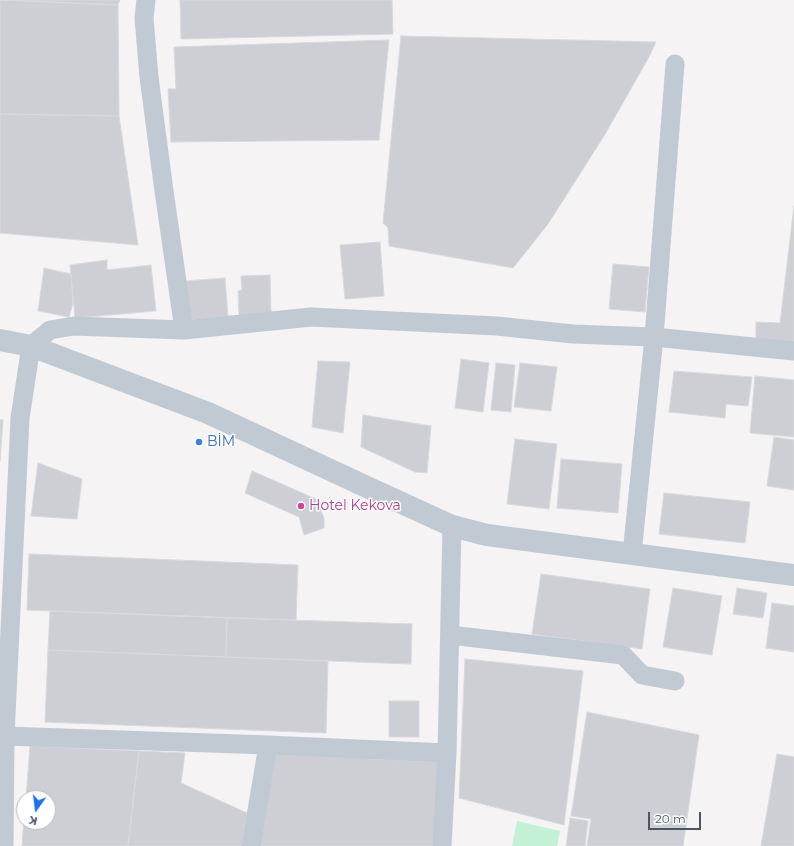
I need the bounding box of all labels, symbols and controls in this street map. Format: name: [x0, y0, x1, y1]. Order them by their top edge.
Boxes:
place label: BİM: [207, 434, 235, 450]
marker: BİM: [194, 437, 204, 447]
place label: Hotel Kekova: [309, 498, 401, 514]
marker: Hotel Kekova: [296, 501, 306, 511]
north arrow: [16, 790, 56, 830]
scale bar: [650, 804, 703, 830]
text: 20 m: [655, 811, 686, 826]
text: K: [28, 813, 39, 828]

